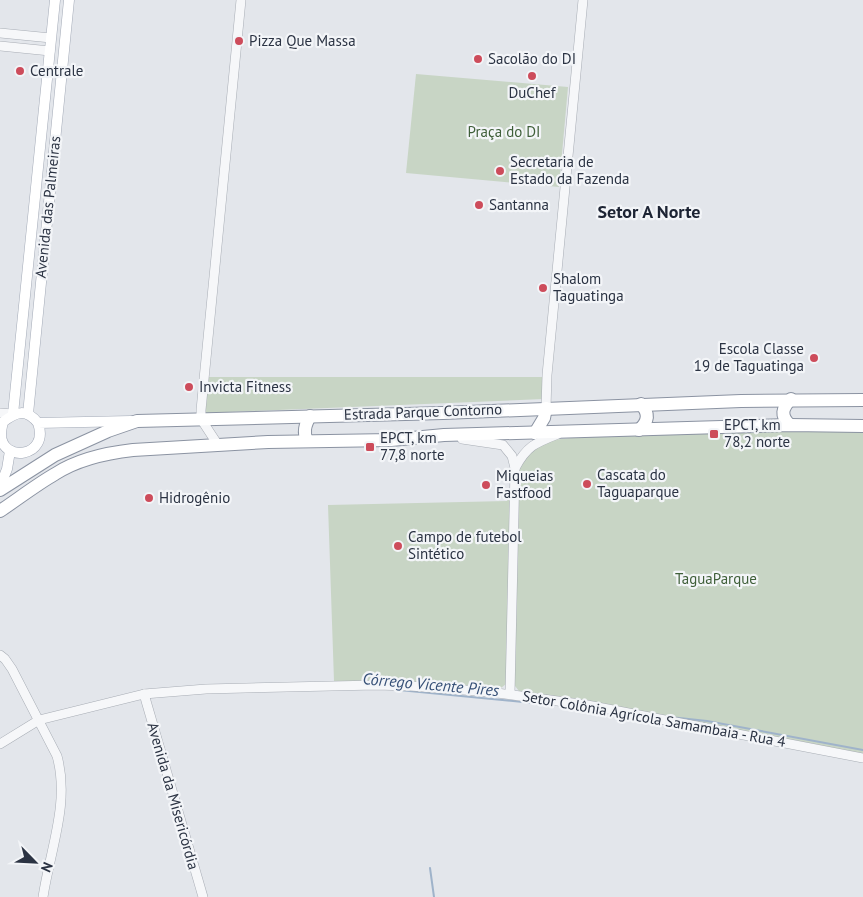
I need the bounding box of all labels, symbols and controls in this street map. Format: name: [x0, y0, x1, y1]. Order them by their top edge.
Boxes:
place label: Pizza Que Massa: [249, 31, 356, 50]
marker: Pizza Que Massa: [233, 35, 245, 47]
place label: Sacolão do DI: [488, 49, 576, 68]
marker: Sacolão do DI: [472, 53, 484, 65]
place label: Centrale: [30, 61, 84, 80]
marker: Centrale: [14, 65, 26, 77]
marker: DuChef: [526, 70, 538, 82]
place label: DuChef: [508, 83, 557, 102]
park label: Praça do DI: [468, 122, 540, 141]
street label: Avenida das Palmeiras: [31, 135, 64, 279]
place label: Secretaria de Estado da Fazenda: [510, 152, 630, 188]
marker: Secretaria de Estado da Fazenda: [494, 165, 506, 177]
place label: Santanna: [489, 195, 549, 214]
marker: Santanna: [473, 199, 485, 211]
district label: Setor A Norte: [597, 200, 701, 223]
place label: Shalom Taguatinga: [553, 269, 624, 305]
marker: Shalom Taguatinga: [537, 282, 549, 294]
place label: Escola Classe 19 de Taguatinga: [694, 339, 804, 375]
marker: Escola Classe 19 de Taguatinga: [808, 352, 820, 364]
place label: Invicta Fitness: [199, 377, 291, 396]
marker: Invicta Fitness: [183, 381, 195, 393]
street label: Estrada Parque Contorno: [344, 399, 502, 424]
place label: EPCT, km 78,2 norte: [724, 415, 790, 451]
place label: EPCT, km 77,8 norte: [380, 428, 445, 464]
marker: EPCT, km 78,2 norte: [708, 428, 720, 440]
marker: EPCT, km 77,8 norte: [364, 441, 376, 453]
place label: Cascata do Taguaparque: [597, 465, 679, 501]
place label: Miqueias Fastfood: [496, 466, 553, 502]
marker: Cascata do Taguaparque: [581, 478, 593, 490]
marker: Miqueias Fastfood: [480, 479, 492, 491]
place label: Hidrogênio: [159, 488, 230, 507]
marker: Hidrogênio: [143, 492, 155, 504]
place label: Campo de futebol Sintético: [408, 527, 522, 563]
marker: Campo de futebol Sintético: [392, 540, 404, 552]
park label: TaguaParque: [675, 569, 757, 588]
water label: Córrego Vicente Pires: [362, 668, 501, 700]
street label: Setor Colônia Agrícola Samambaia - Rua 4: [521, 686, 787, 751]
street label: Avenida da Misericórdia: [143, 720, 204, 872]
north arrow: [10, 837, 60, 887]
text: N: [37, 859, 57, 875]

